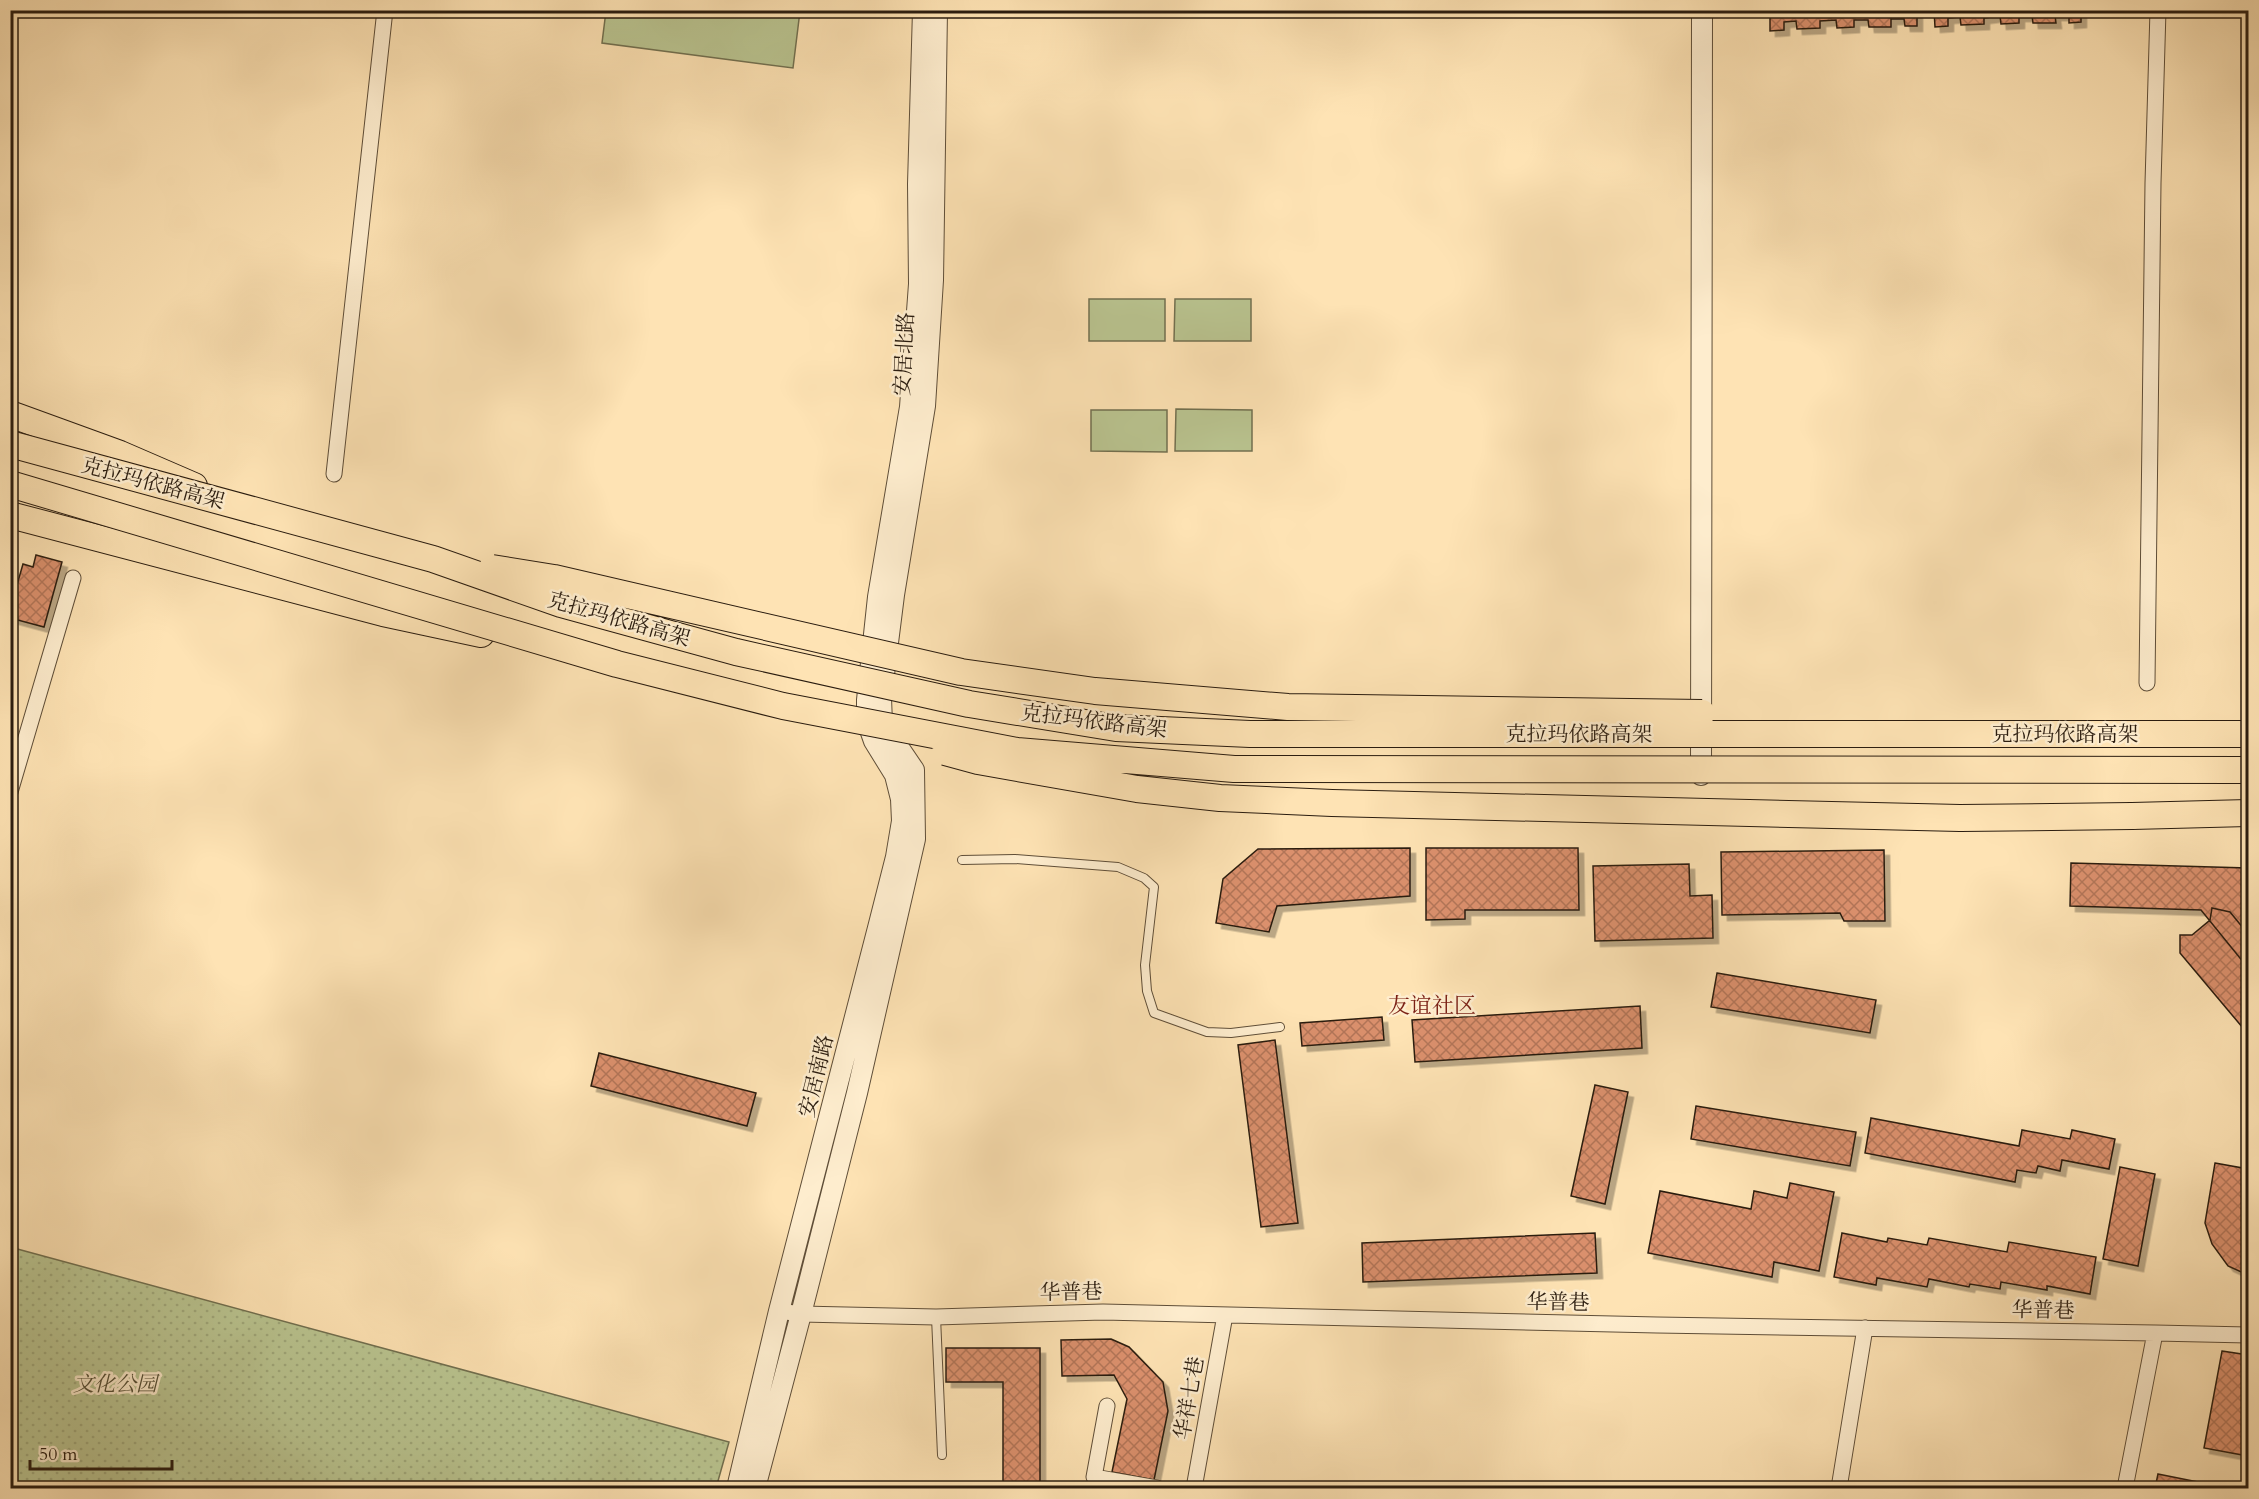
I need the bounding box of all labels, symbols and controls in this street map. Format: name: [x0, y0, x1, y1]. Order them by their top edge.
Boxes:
street label: 安居北路: [888, 311, 921, 397]
street label: 克拉玛依路高架: [78, 450, 228, 517]
street label: 克拉玛依路高架: [544, 585, 694, 654]
street label: 克拉玛依路高架: [1019, 698, 1169, 745]
street label: 克拉玛依路高架: [1506, 720, 1653, 749]
street label: 克拉玛依路高架: [1992, 720, 2139, 749]
district label: 友谊社区: [1388, 991, 1476, 1021]
street label: 安居南路: [792, 1032, 841, 1120]
street label: 华普巷: [1039, 1277, 1103, 1308]
street label: 华普巷: [1526, 1287, 1590, 1318]
street label: 华普巷: [2011, 1295, 2075, 1326]
street label: 华祥七巷: [1168, 1354, 1211, 1442]
park label: 文化公园: [73, 1370, 160, 1399]
scale bar: [30, 1433, 172, 1471]
text: 50 m: [39, 1442, 78, 1467]

